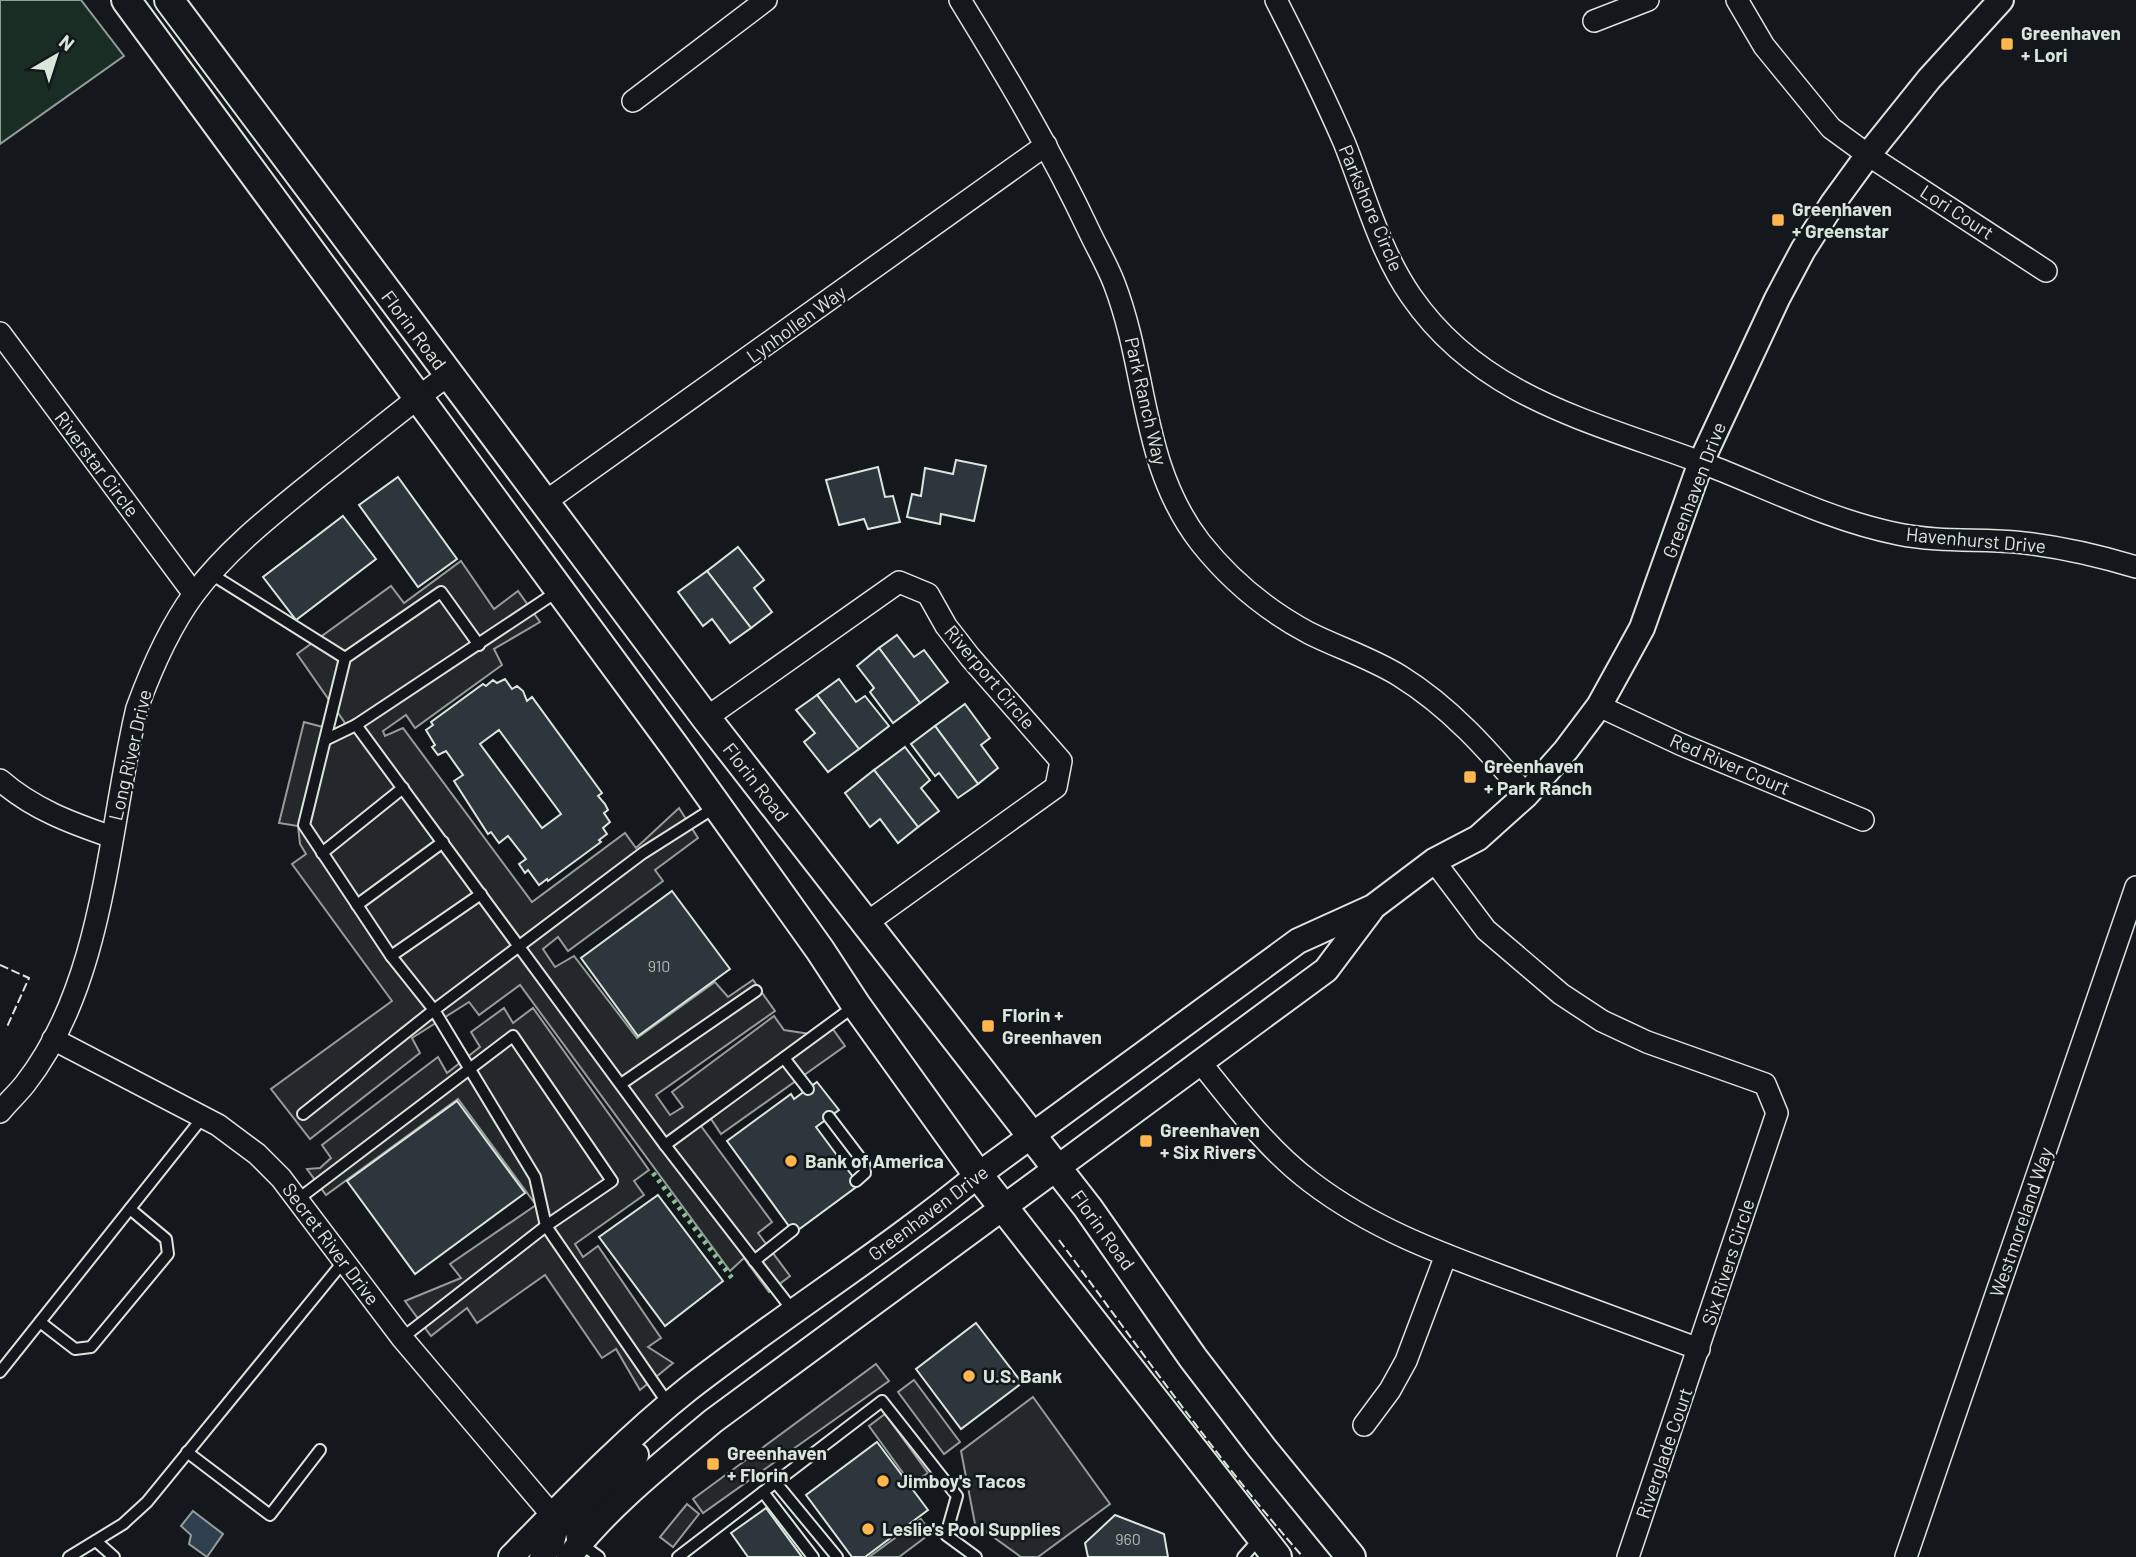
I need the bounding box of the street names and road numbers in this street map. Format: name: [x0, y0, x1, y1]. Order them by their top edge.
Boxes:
street label: Parkshore Circle: [1334, 141, 1408, 275]
street label: Lori Court: [1916, 179, 1998, 244]
street label: Lynhollen Way: [742, 280, 850, 367]
street label: Florin Road: [377, 286, 452, 374]
street label: Park Ranch Way: [1121, 335, 1172, 467]
street label: Riverstar Circle: [50, 406, 145, 521]
street label: Greenhaven Drive: [1657, 418, 1730, 561]
street label: Havenhurst Drive: [1905, 522, 2047, 557]
street label: Riverport Circle: [940, 620, 1040, 733]
street label: Long River Drive: [103, 687, 156, 823]
street label: Red River Court: [1667, 728, 1794, 799]
street label: Florin Road: [719, 738, 794, 826]
street label: Westmoreland Way: [1984, 1144, 2057, 1300]
street label: Greenhaven Drive: [863, 1160, 992, 1265]
street label: Secret River Drive: [278, 1178, 385, 1309]
street label: Florin Road: [1067, 1185, 1140, 1274]
street label: Six Rivers Circle: [1696, 1196, 1759, 1328]
street label: Riverglade Court: [1630, 1384, 1697, 1521]

